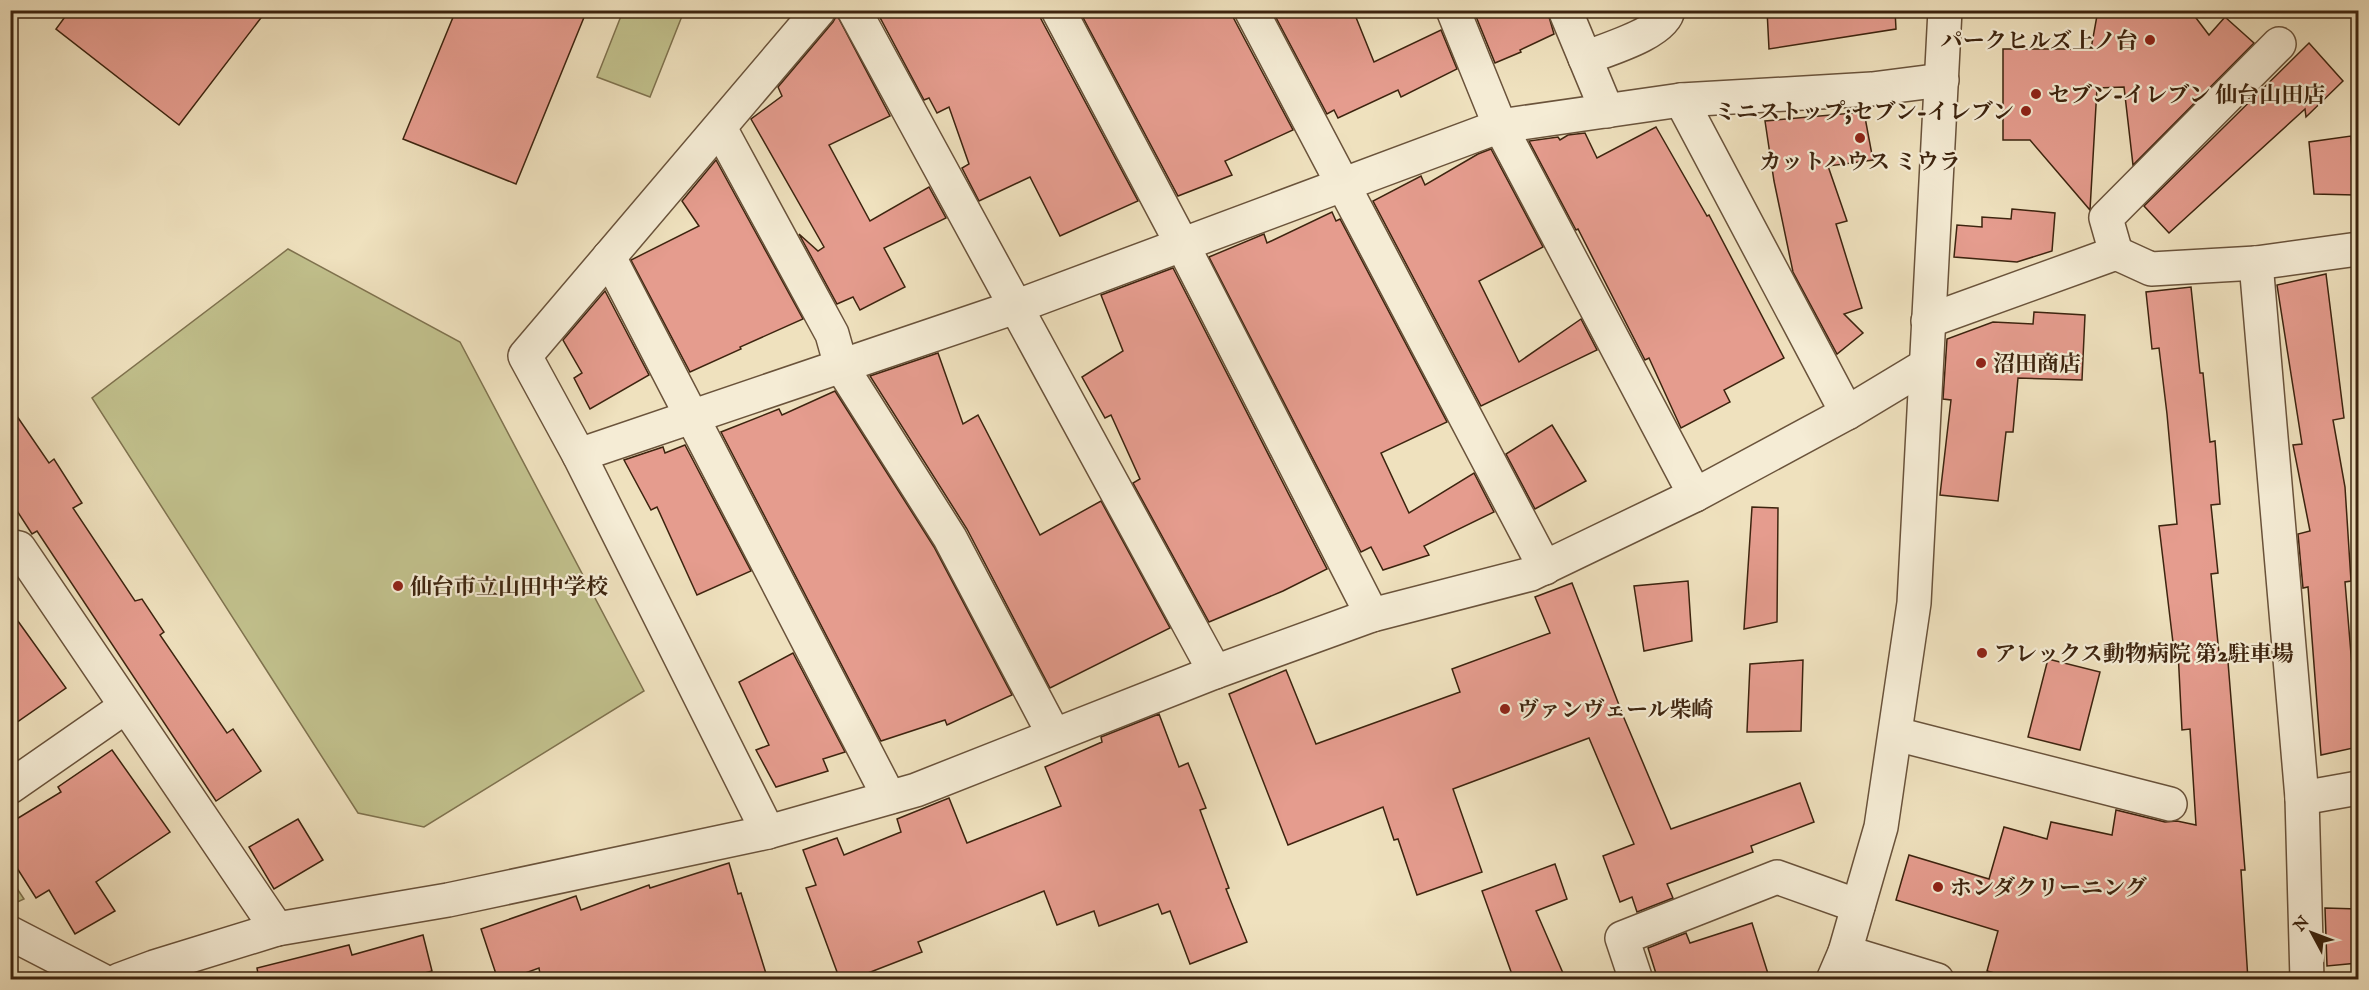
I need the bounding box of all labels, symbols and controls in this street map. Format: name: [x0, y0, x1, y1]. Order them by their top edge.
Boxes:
place label: パークヒルズ上ノ台: [1941, 28, 2138, 56]
marker: パークヒルズ上ノ台: [2143, 33, 2157, 47]
place label: セブン-イレブン 仙台山田店: [2048, 82, 2325, 110]
marker: セブン-イレブン 仙台山田店: [2029, 87, 2043, 101]
place label: ミニストップ;セブン-イレブン: [1714, 99, 2014, 127]
marker: ミニストップ;セブン-イレブン: [2019, 104, 2033, 118]
marker: カットハウス ミウラ: [1853, 131, 1867, 145]
place label: カットハウス ミウラ: [1759, 149, 1961, 177]
place label: 沼田商店: [1993, 351, 2081, 379]
marker: 沼田商店: [1974, 356, 1988, 370]
place label: 仙台市立山田中学校: [410, 574, 608, 602]
marker: 仙台市立山田中学校: [391, 579, 405, 593]
place label: アレックス動物病院 第2駐車場: [1994, 641, 2294, 669]
marker: アレックス動物病院 第2駐車場: [1975, 646, 1989, 660]
place label: ヴァンヴェール柴崎: [1517, 697, 1713, 725]
marker: ヴァンヴェール柴崎: [1498, 702, 1512, 716]
place label: ホンダクリーニング: [1950, 875, 2147, 903]
marker: ホンダクリーニング: [1931, 880, 1945, 894]
north arrow: [2282, 903, 2342, 963]
text: N: [2289, 913, 2314, 937]

